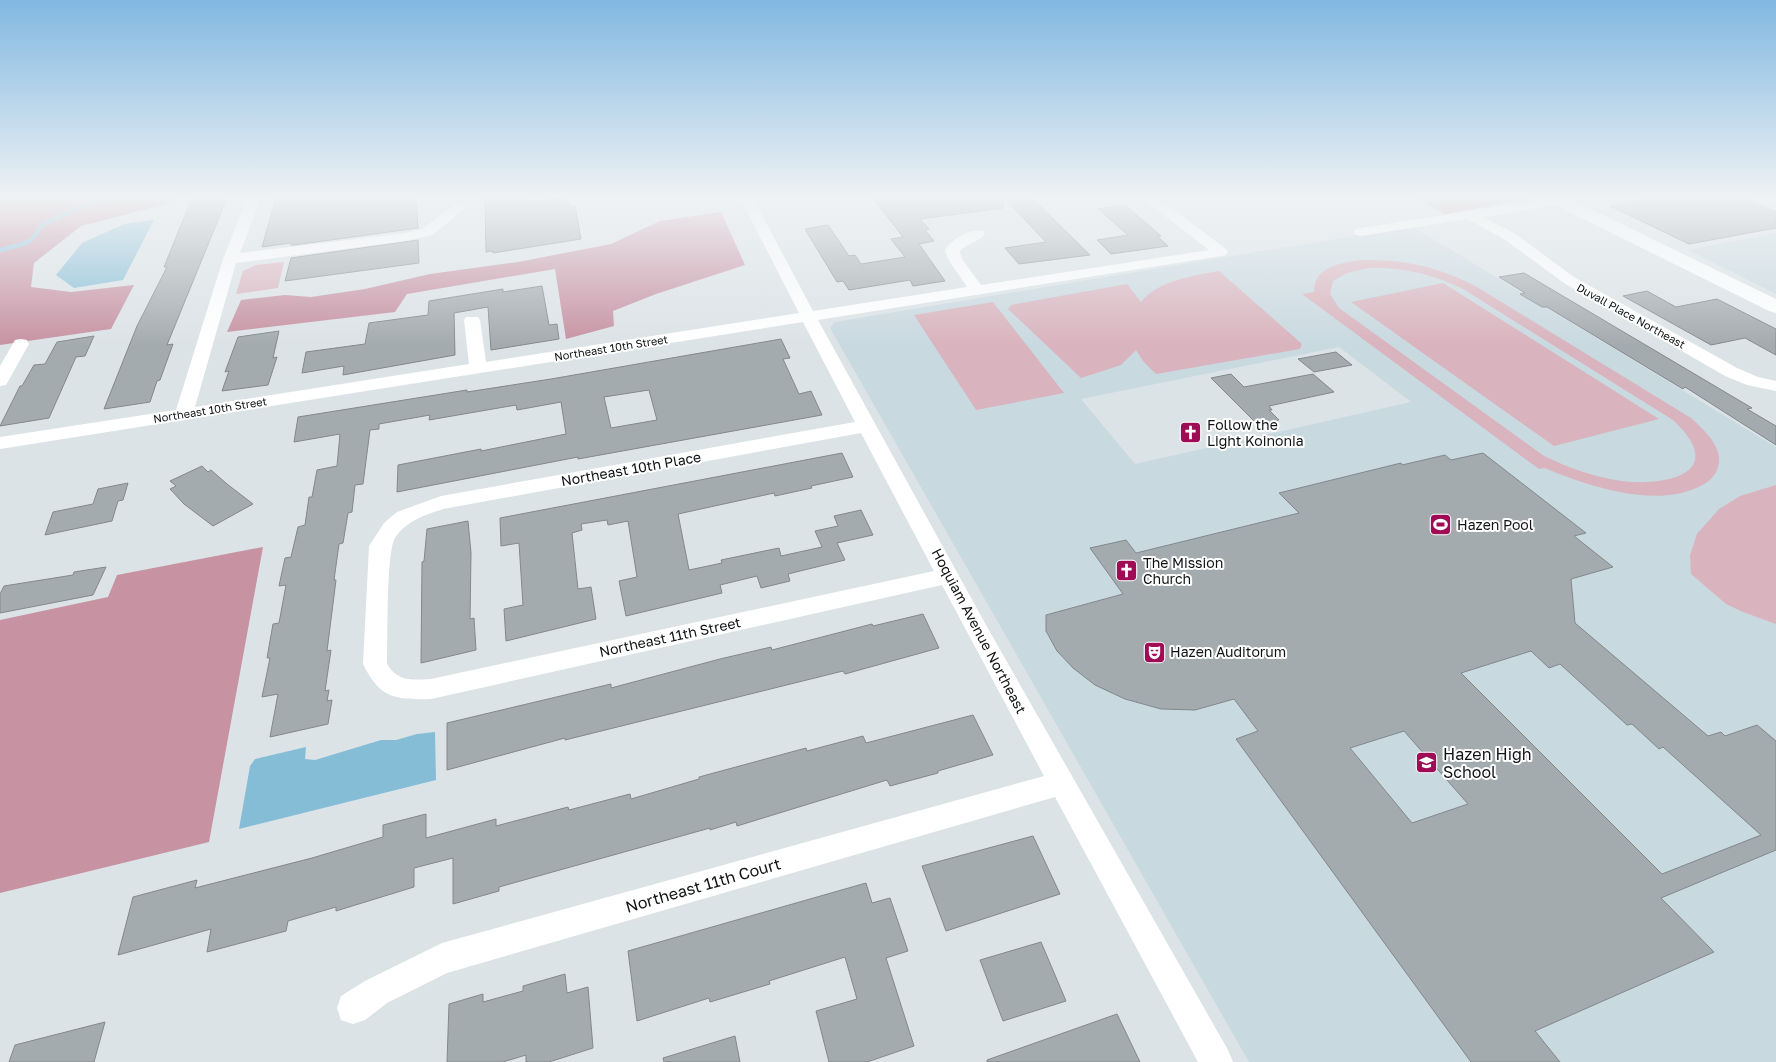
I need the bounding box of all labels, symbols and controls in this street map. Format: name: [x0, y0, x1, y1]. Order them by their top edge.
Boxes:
street label: Duvall Place Northeast: [1575, 280, 1688, 351]
street label: Northeast 10th Street: [553, 332, 669, 363]
street label: Northeast 10th Street: [152, 394, 268, 425]
place label: Follow the Light Koinonia: [1207, 416, 1304, 449]
church icon: Follow the Light Koinonia: [1179, 421, 1203, 445]
street label: Northeast 10th Place: [560, 448, 702, 489]
sports icon: Hazen Pool: [1429, 513, 1453, 537]
place label: Hazen Pool: [1457, 516, 1533, 533]
street label: Hoquiam Avenue Northeast: [929, 545, 1030, 716]
place label: The Mission Church: [1143, 554, 1223, 587]
church icon: The Mission Church: [1115, 559, 1139, 583]
street label: Northeast 11th Street: [598, 613, 742, 660]
theatre icon: Hazen Auditorum: [1142, 640, 1166, 664]
place label: Hazen Auditorum: [1170, 643, 1286, 660]
place label: Hazen High School: [1443, 744, 1532, 782]
school or university icon: Hazen High School: [1415, 751, 1439, 775]
street label: Northeast 11th Court: [623, 853, 783, 917]

